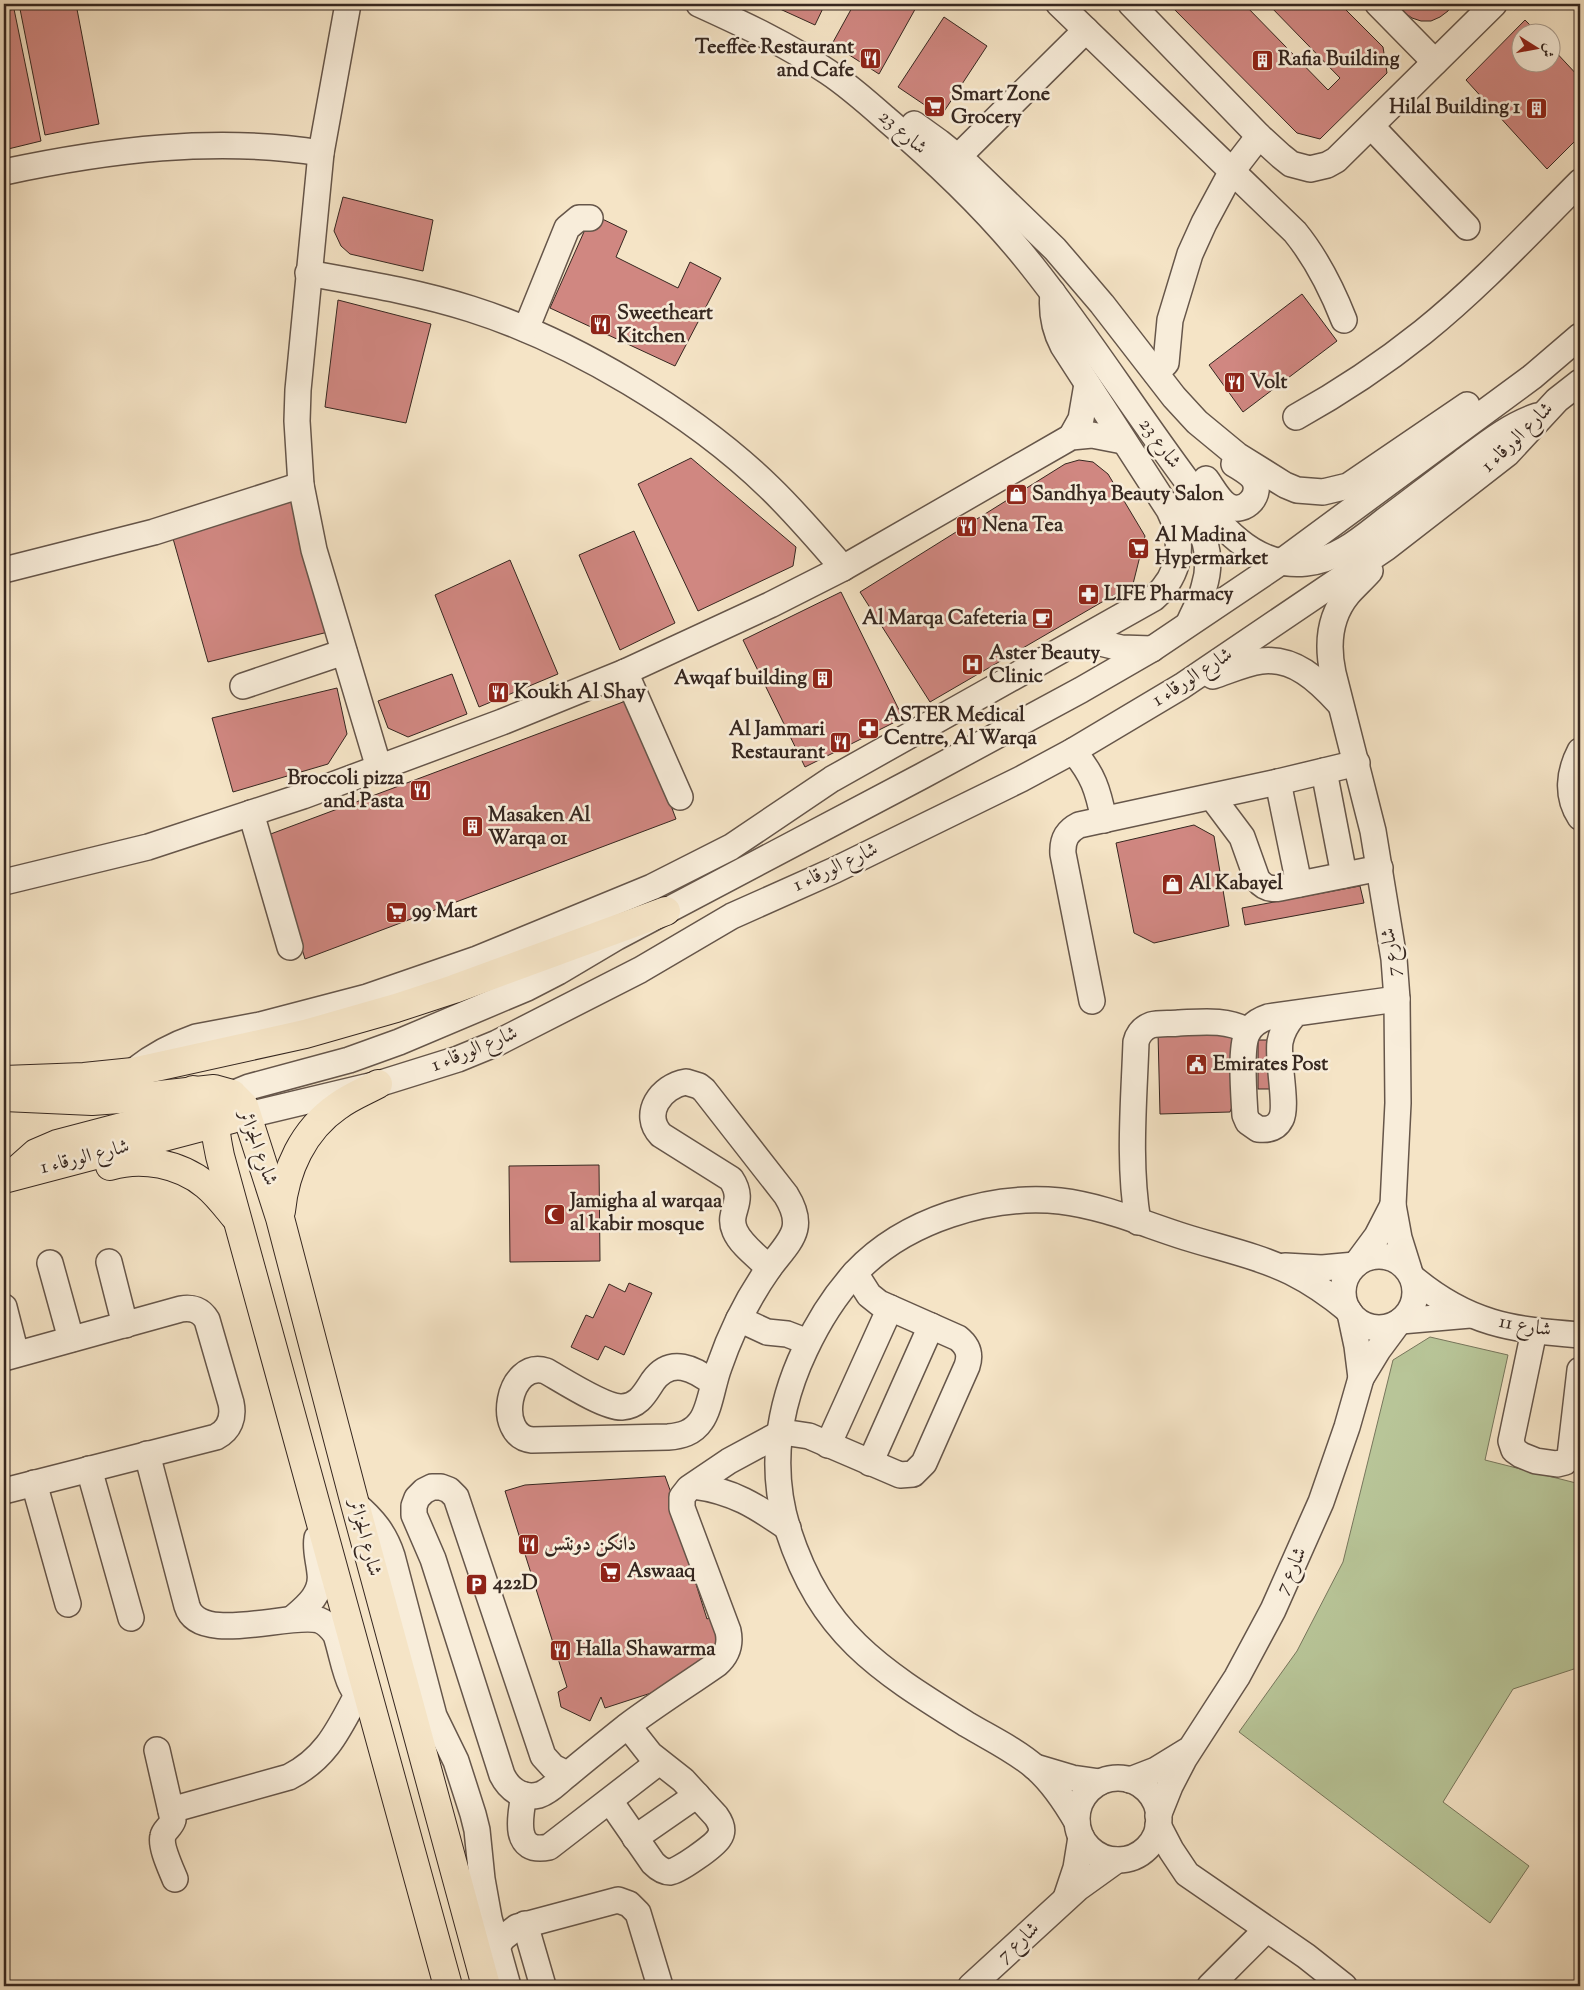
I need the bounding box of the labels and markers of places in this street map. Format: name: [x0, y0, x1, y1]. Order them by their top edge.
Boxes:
place label: Teeffee Restaurant and Cafe: [695, 34, 854, 86]
place label: Rafia Building: [1278, 46, 1400, 75]
restaurant icon: Teeffee Restaurant and Cafe: [858, 47, 882, 71]
building icon: Rafia Building: [1250, 48, 1274, 72]
place label: Smart Zone Grocery: [951, 81, 1050, 133]
place label: Hilal Building 1: [1389, 94, 1520, 123]
supermarket icon: Smart Zone Grocery: [923, 95, 947, 119]
building icon: Hilal Building 1: [1524, 96, 1548, 120]
place label: Sweetheart Kitchen: [617, 300, 713, 352]
restaurant icon: Sweetheart Kitchen: [589, 313, 613, 337]
place label: Volt: [1250, 369, 1287, 398]
restaurant icon: Volt: [1222, 371, 1246, 395]
place label: Sandhya Beauty Salon: [1032, 481, 1224, 510]
shop icon: Sandhya Beauty Salon: [1004, 483, 1028, 507]
place label: Nena Tea: [982, 512, 1064, 541]
restaurant icon: Nena Tea: [954, 514, 978, 538]
place label: Al Madina Hypermarket: [1155, 522, 1268, 574]
supermarket icon: Al Madina Hypermarket: [1127, 536, 1151, 560]
place label: LIFE Pharmacy: [1104, 581, 1233, 610]
pharmacy icon: LIFE Pharmacy: [1076, 583, 1100, 607]
place label: Al Marqa Cafeteria: [862, 605, 1028, 634]
cafe icon: Al Marqa Cafeteria: [1031, 607, 1055, 631]
place label: Aster Beauty Clinic: [989, 640, 1100, 692]
hospital icon: Aster Beauty Clinic: [961, 653, 985, 677]
place label: Awqaf building: [674, 665, 807, 694]
building icon: Awqaf building: [811, 667, 835, 691]
place label: Koukh Al Shay: [514, 679, 646, 708]
restaurant icon: Koukh Al Shay: [486, 681, 510, 705]
place label: ASTER Medical Centre, Al Warqa: [884, 702, 1038, 754]
place label: Al Jammari Restaurant: [729, 716, 825, 768]
pharmacy icon: ASTER Medical Centre, Al Warqa: [856, 716, 880, 740]
restaurant icon: Al Jammari Restaurant: [829, 730, 853, 754]
place label: Broccoli pizza and Pasta: [287, 765, 405, 817]
restaurant icon: Broccoli pizza and Pasta: [408, 779, 432, 803]
place label: Masaken Al Warqa 01: [488, 802, 591, 854]
building icon: Masaken Al Warqa 01: [460, 815, 484, 839]
place label: Al Kabayel: [1189, 870, 1283, 899]
shop icon: Al Kabayel: [1161, 872, 1185, 896]
place label: 99 Mart: [412, 898, 478, 927]
supermarket icon: 99 Mart: [384, 900, 408, 924]
place label: Emirates Post: [1213, 1051, 1328, 1080]
public building icon: Emirates Post: [1185, 1053, 1209, 1077]
place label: Jamigha al warqaa al kabir mosque: [568, 1188, 723, 1240]
mosque icon: Jamigha al warqaa al kabir mosque: [542, 1202, 566, 1226]
place label: دانكن دونتس: [544, 1531, 636, 1560]
restaurant icon: دانكن دونتس: [516, 1533, 540, 1557]
place label: Aswaaq: [627, 1558, 696, 1587]
supermarket icon: Aswaaq: [599, 1560, 623, 1584]
place label: 422D: [492, 1570, 538, 1599]
parking icon: 422D: [465, 1572, 489, 1596]
place label: Halla Shawarma: [576, 1636, 716, 1665]
restaurant icon: Halla Shawarma: [548, 1638, 572, 1662]

